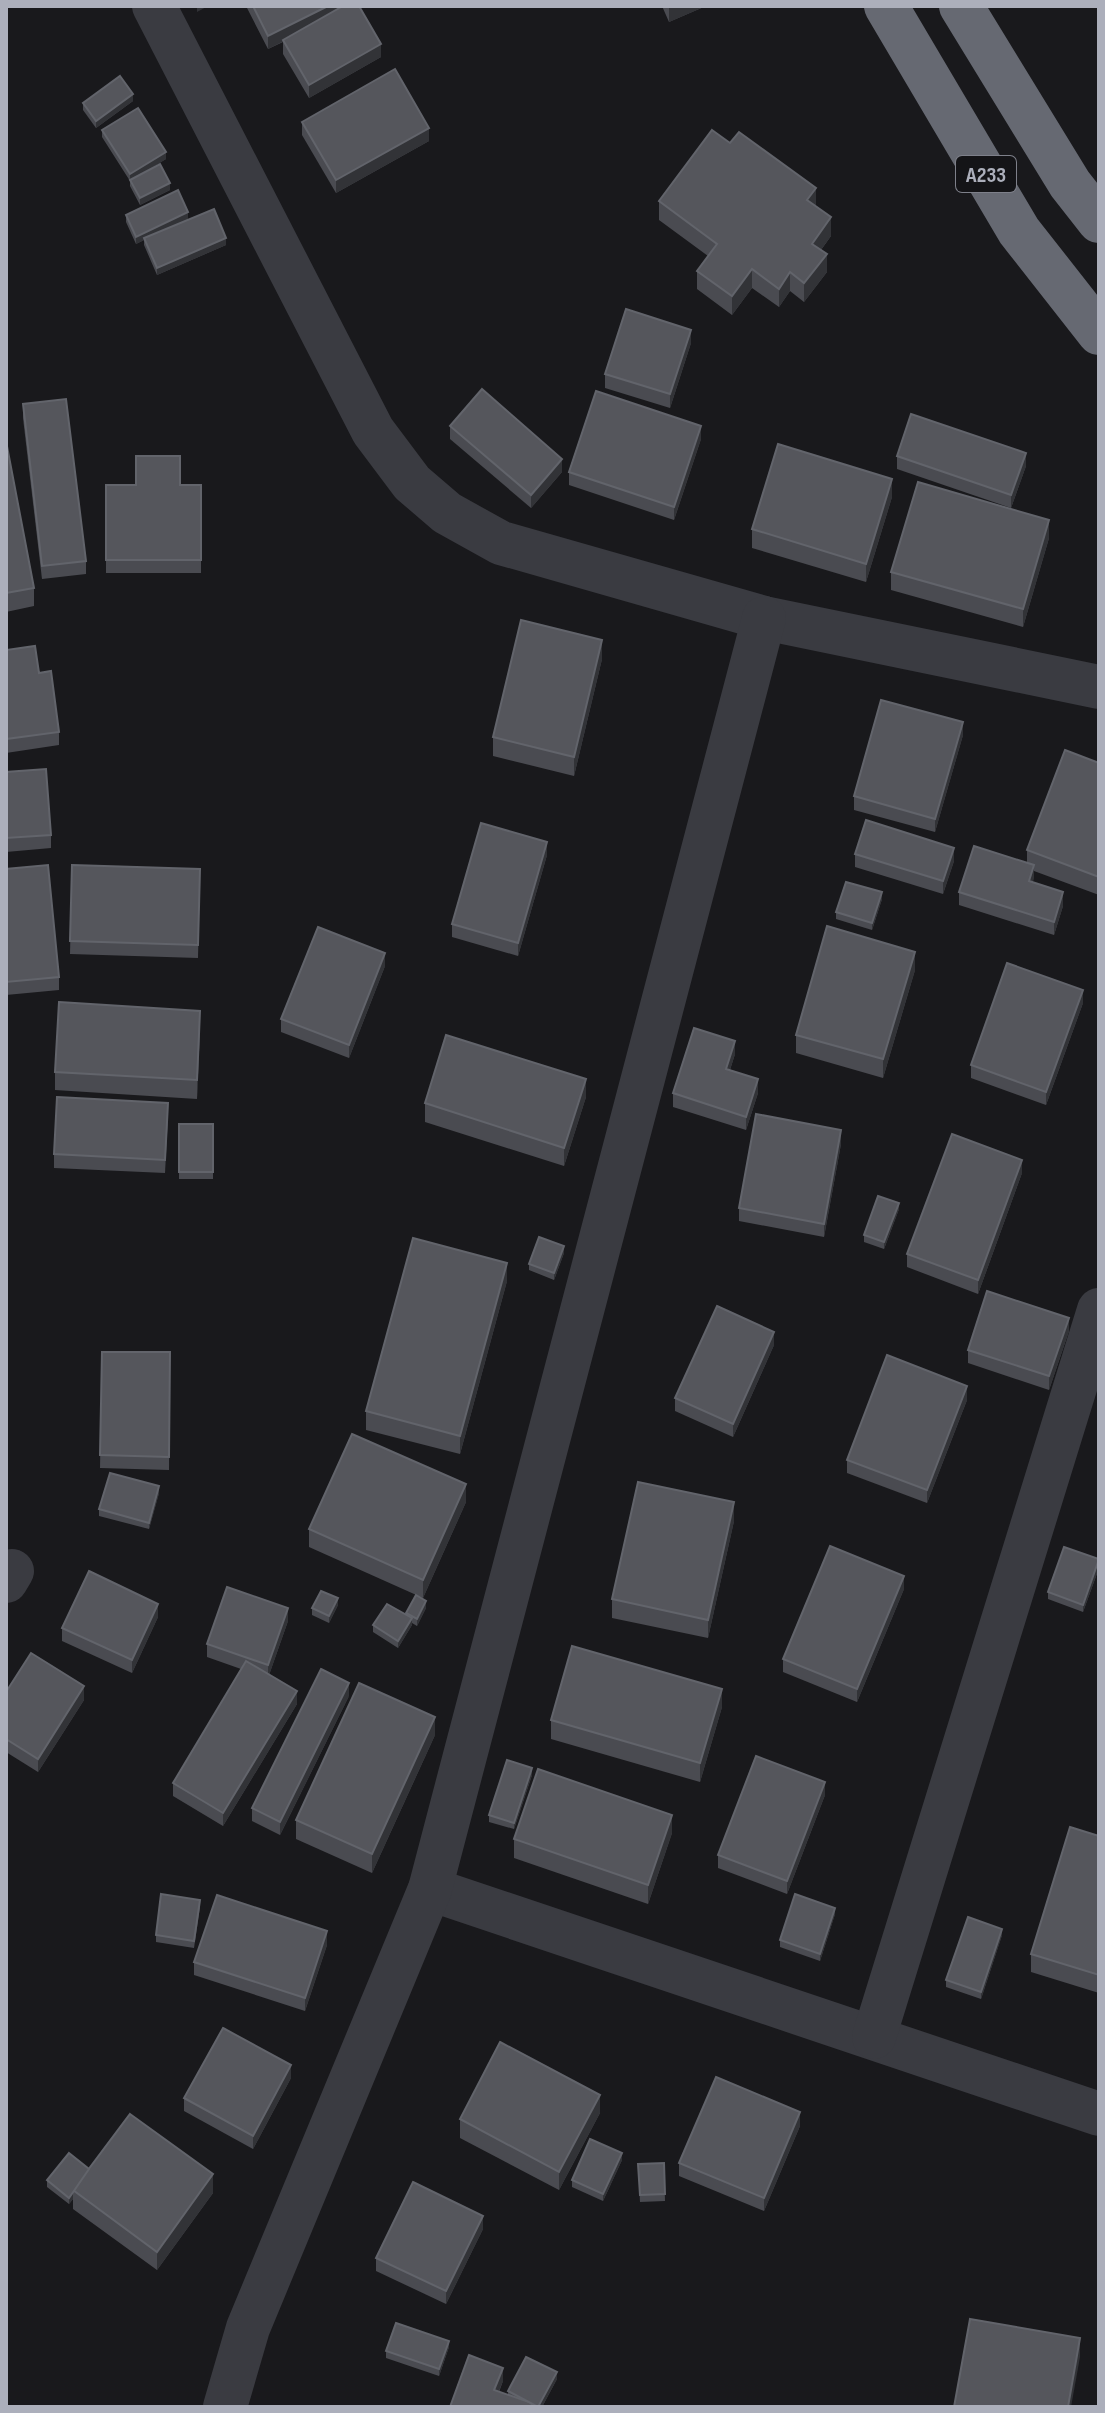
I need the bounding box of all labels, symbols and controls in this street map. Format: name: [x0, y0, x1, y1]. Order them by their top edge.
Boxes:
road number: A233: [956, 156, 1016, 192]

